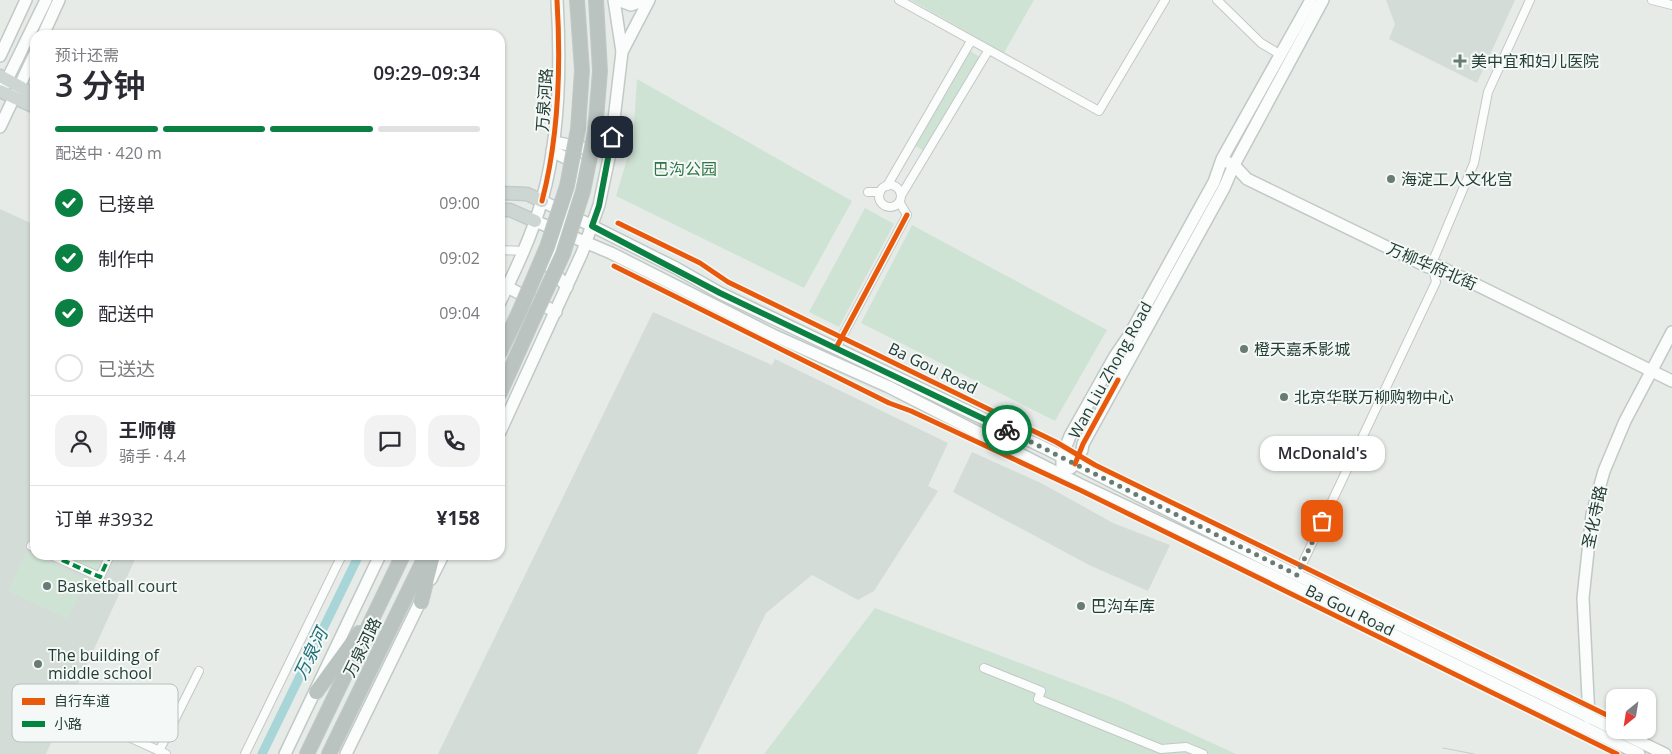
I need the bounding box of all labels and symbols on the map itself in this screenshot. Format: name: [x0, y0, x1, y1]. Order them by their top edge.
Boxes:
place label: 美中宜和妇儿医院: [1471, 50, 1599, 72]
marker: 美中宜和妇儿医院: [1453, 54, 1467, 68]
street label: 万泉河路: [531, 67, 557, 133]
pin: [591, 116, 633, 158]
park label: 巴沟公园: [653, 158, 717, 180]
place label: 海淀工人文化宫: [1401, 168, 1513, 190]
marker: 海淀工人文化宫: [1385, 173, 1397, 185]
street label: 万柳华府北街: [1384, 237, 1480, 295]
street label: Wan Liu Zhong Road: [1063, 298, 1157, 442]
street label: Ba Gou Road: [885, 337, 981, 399]
place label: 橙天嘉禾影城: [1254, 338, 1350, 360]
marker: 橙天嘉禾影城: [1238, 343, 1250, 355]
place label: 北京华联万柳购物中心: [1294, 386, 1454, 408]
marker: 北京华联万柳购物中心: [1278, 391, 1290, 403]
courier: [982, 405, 1032, 455]
callout: McDonald's: [1260, 436, 1384, 471]
street label: 圣化寺路: [1577, 483, 1611, 551]
pin: [1301, 500, 1343, 542]
place label: Basketball court: [57, 575, 178, 597]
street label: Ba Gou Road: [1302, 579, 1398, 641]
marker: Basketball court: [41, 580, 53, 592]
place label: 巴沟车库: [1091, 595, 1155, 617]
marker: 巴沟车库: [1075, 600, 1087, 612]
street label: 万泉河路: [338, 613, 386, 681]
water label: 万泉河: [287, 621, 334, 683]
place label: The building of middle school: [48, 644, 161, 684]
marker: The building of middle school: [32, 658, 44, 670]
legend: [12, 684, 178, 742]
north arrow: [1606, 689, 1656, 739]
text: 自行车道: [54, 691, 110, 710]
text: 小路: [54, 714, 82, 733]

